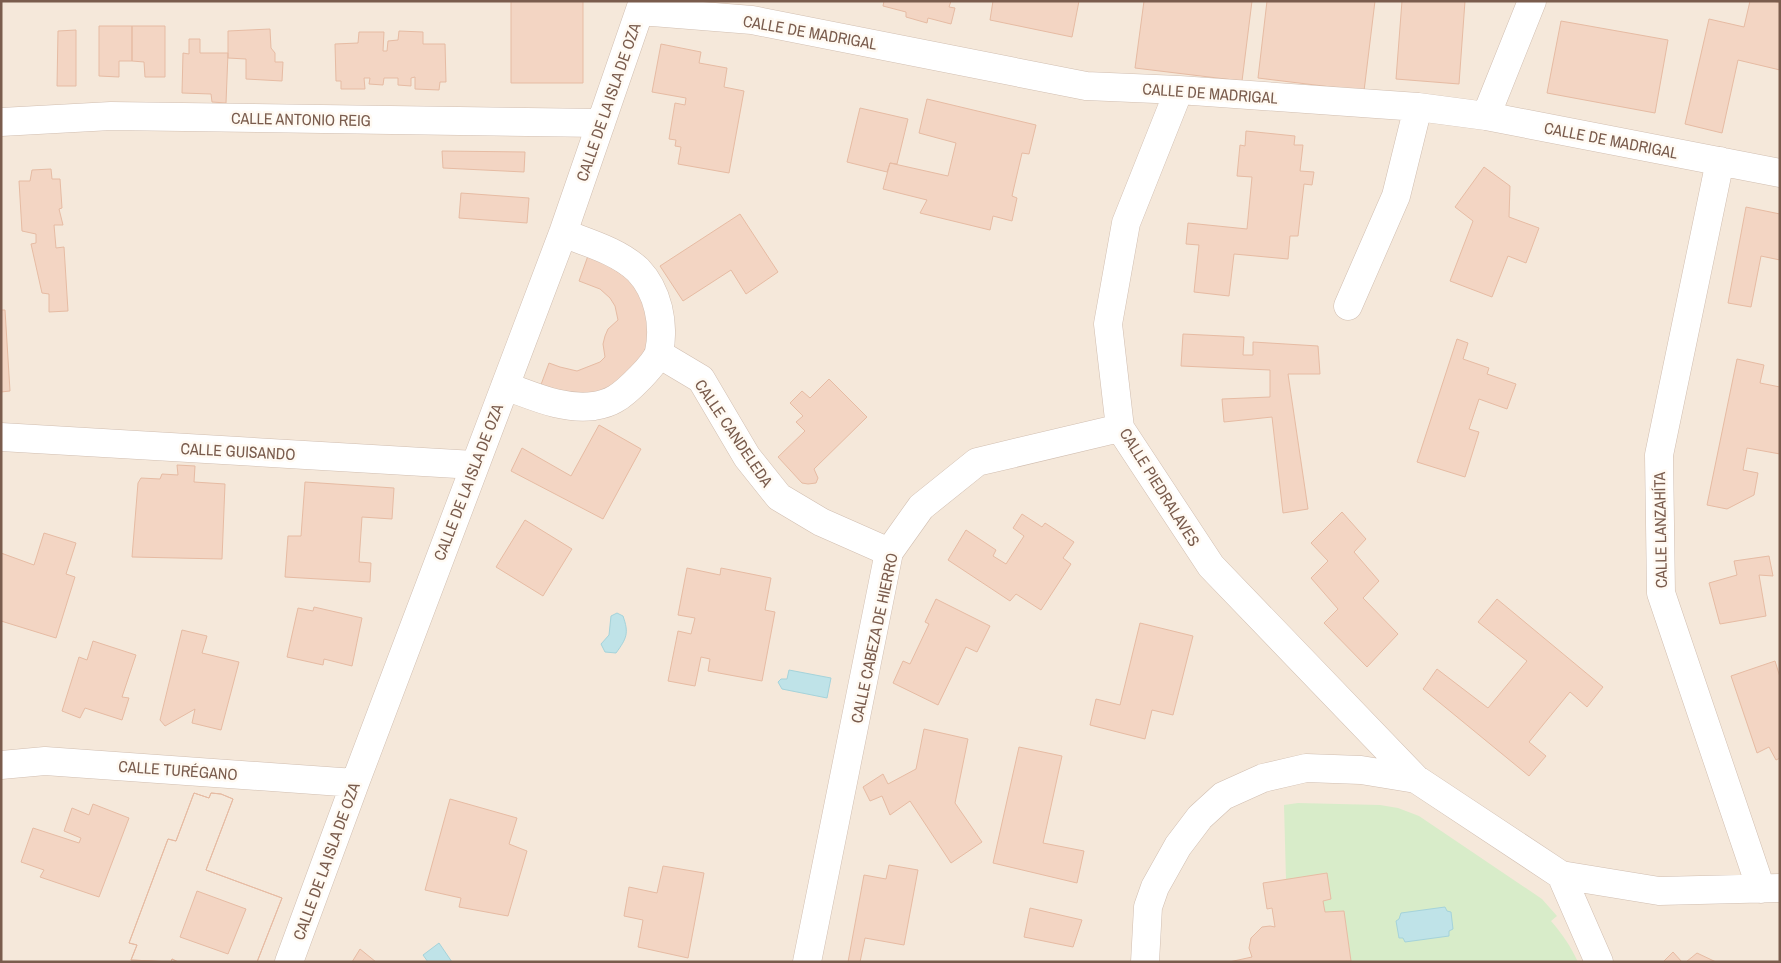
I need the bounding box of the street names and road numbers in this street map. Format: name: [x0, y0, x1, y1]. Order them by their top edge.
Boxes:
street label: CALLE DE MADRIGAL: [741, 9, 879, 55]
street label: CALLE DE LA ISLA DE OZA: [571, 20, 646, 184]
street label: CALLE DE MADRIGAL: [1142, 77, 1279, 109]
street label: CALLE ANTONIO REIG: [231, 107, 371, 131]
street label: CALLE DE MADRIGAL: [1542, 116, 1680, 164]
street label: CALLE CANDELEDA: [690, 375, 778, 491]
street label: CALLE DE LA ISLA DE OZA: [428, 400, 508, 564]
street label: CALLE PIEDRALAVES: [1115, 424, 1205, 550]
street label: CALLE GUISANDO: [180, 437, 296, 465]
street label: CALLE LANZAHÍTA: [1648, 471, 1672, 588]
street label: CALLE CABEZA DE HIERRO: [845, 551, 903, 725]
street label: CALLE TURÉGANO: [118, 755, 238, 785]
street label: CALLE DE LA ISLA DE OZA: [287, 779, 365, 943]

